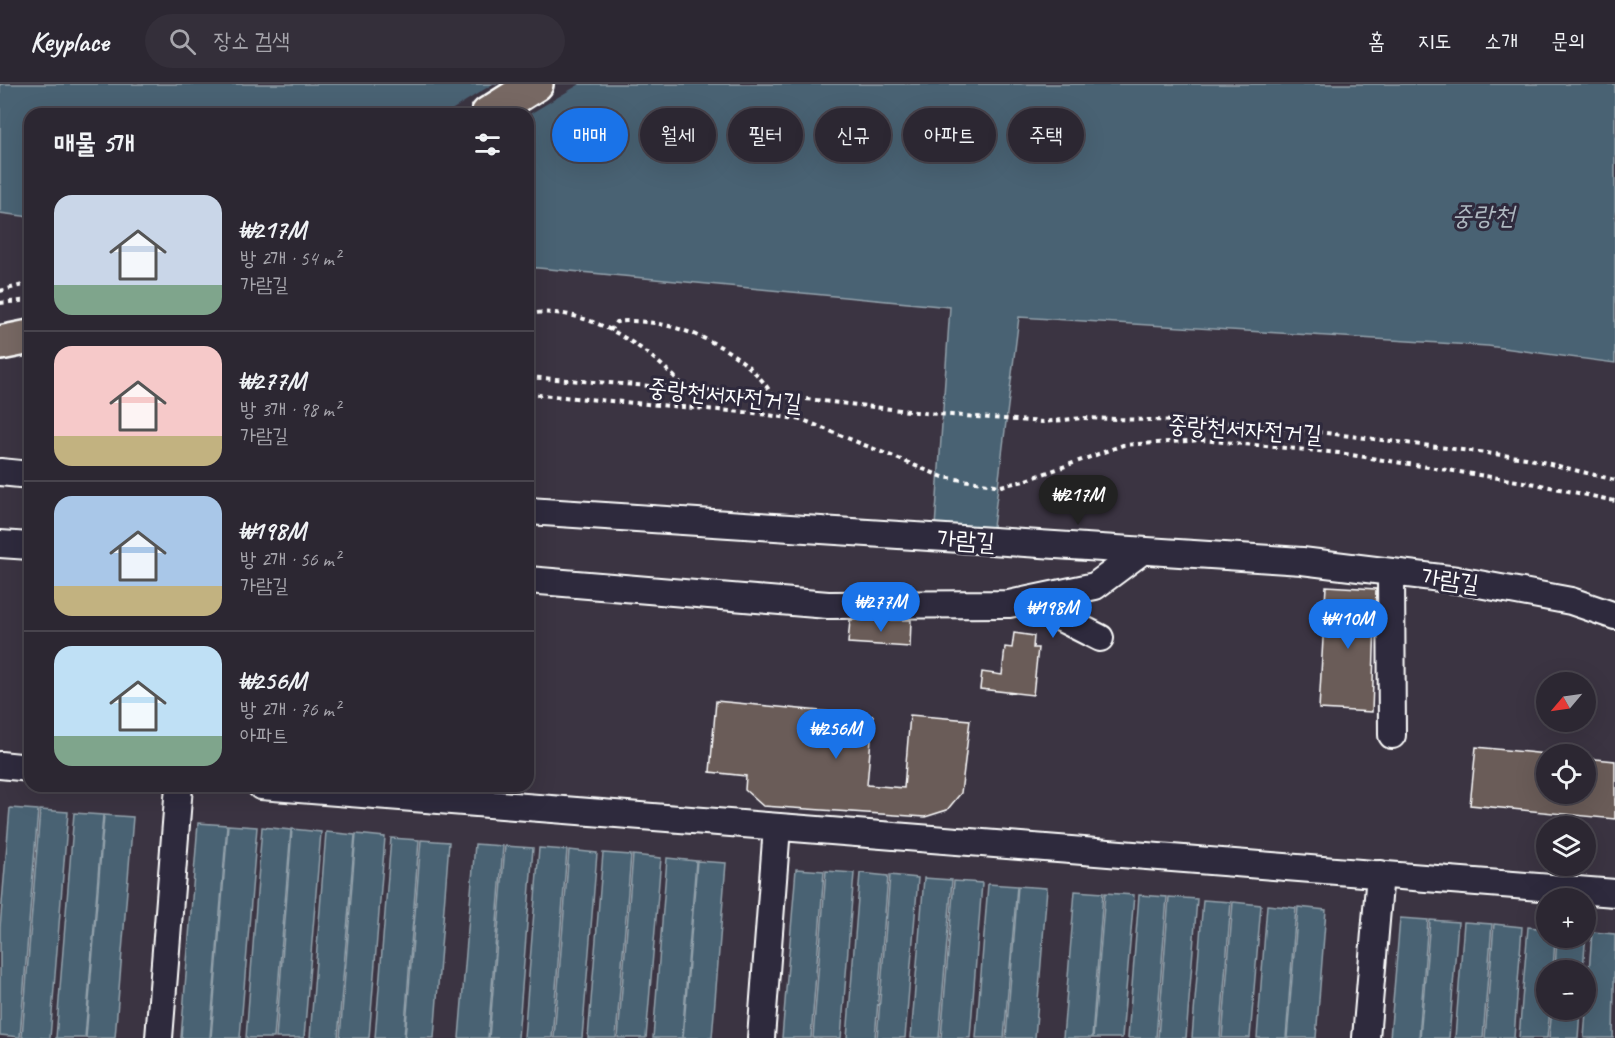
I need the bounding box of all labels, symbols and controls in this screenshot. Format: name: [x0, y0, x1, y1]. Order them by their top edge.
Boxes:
search box: [145, 14, 565, 68]
text: Keyplace: [30, 24, 109, 59]
icon: search: [166, 25, 199, 58]
text: 장소 검색: [214, 27, 290, 55]
text: 홈: [1368, 28, 1385, 54]
text: 지도: [1418, 28, 1451, 54]
text: 소개: [1484, 28, 1518, 54]
text: 문의: [1551, 28, 1585, 54]
chip: 매매: [552, 108, 628, 162]
chip: 월세: [640, 108, 716, 162]
chip: 필터: [728, 108, 803, 162]
chip: 신규: [815, 108, 891, 162]
chip: 아파트: [903, 108, 996, 162]
chip: 주택: [1008, 108, 1084, 162]
text: 매물 5개: [54, 127, 134, 160]
icon: filters: [471, 128, 504, 161]
water label: 중랑천: [1452, 199, 1517, 232]
text: ₩217M: [240, 213, 306, 246]
icon: home: [102, 219, 174, 291]
text: 방 2개 · 54 m²: [240, 246, 340, 271]
text: 가람길: [240, 272, 288, 297]
text: ₩277M: [240, 364, 306, 397]
icon: home: [102, 370, 174, 442]
street label: 중랑천서자전거길: [647, 372, 803, 418]
text: 방 3개 · 98 m²: [240, 397, 340, 422]
street label: 중랑천서자전거길: [1167, 409, 1323, 449]
text: 가람길: [240, 423, 288, 448]
pin: ₩217M: [1036, 475, 1120, 526]
text: ₩217M: [1053, 482, 1103, 507]
text: ₩198M: [240, 514, 305, 547]
icon: home: [102, 520, 174, 592]
street label: 가람길: [936, 523, 996, 557]
text: 방 2개 · 56 m²: [240, 547, 340, 572]
street label: 가람길: [1419, 561, 1481, 599]
text: 가람길: [240, 573, 288, 598]
pin: ₩277M: [839, 582, 923, 633]
pin: ₩198M: [1011, 588, 1095, 639]
text: ₩277M: [856, 589, 906, 614]
text: ₩198M: [1028, 595, 1078, 620]
pin: ₩410M: [1306, 599, 1390, 650]
text: ₩410M: [1323, 606, 1373, 631]
text: ₩256M: [240, 664, 306, 697]
icon: home: [102, 670, 174, 742]
north arrow: [1536, 672, 1596, 732]
map controls: [1536, 672, 1596, 1020]
text: 방 2개 · 76 m²: [240, 697, 340, 722]
pin: ₩256M: [794, 709, 878, 760]
text: ₩256M: [811, 716, 861, 741]
text: 아파트: [240, 723, 288, 748]
button: locate: [1536, 744, 1596, 804]
button: layers: [1536, 816, 1596, 876]
button: +: [1536, 888, 1596, 948]
button: −: [1536, 960, 1596, 1020]

